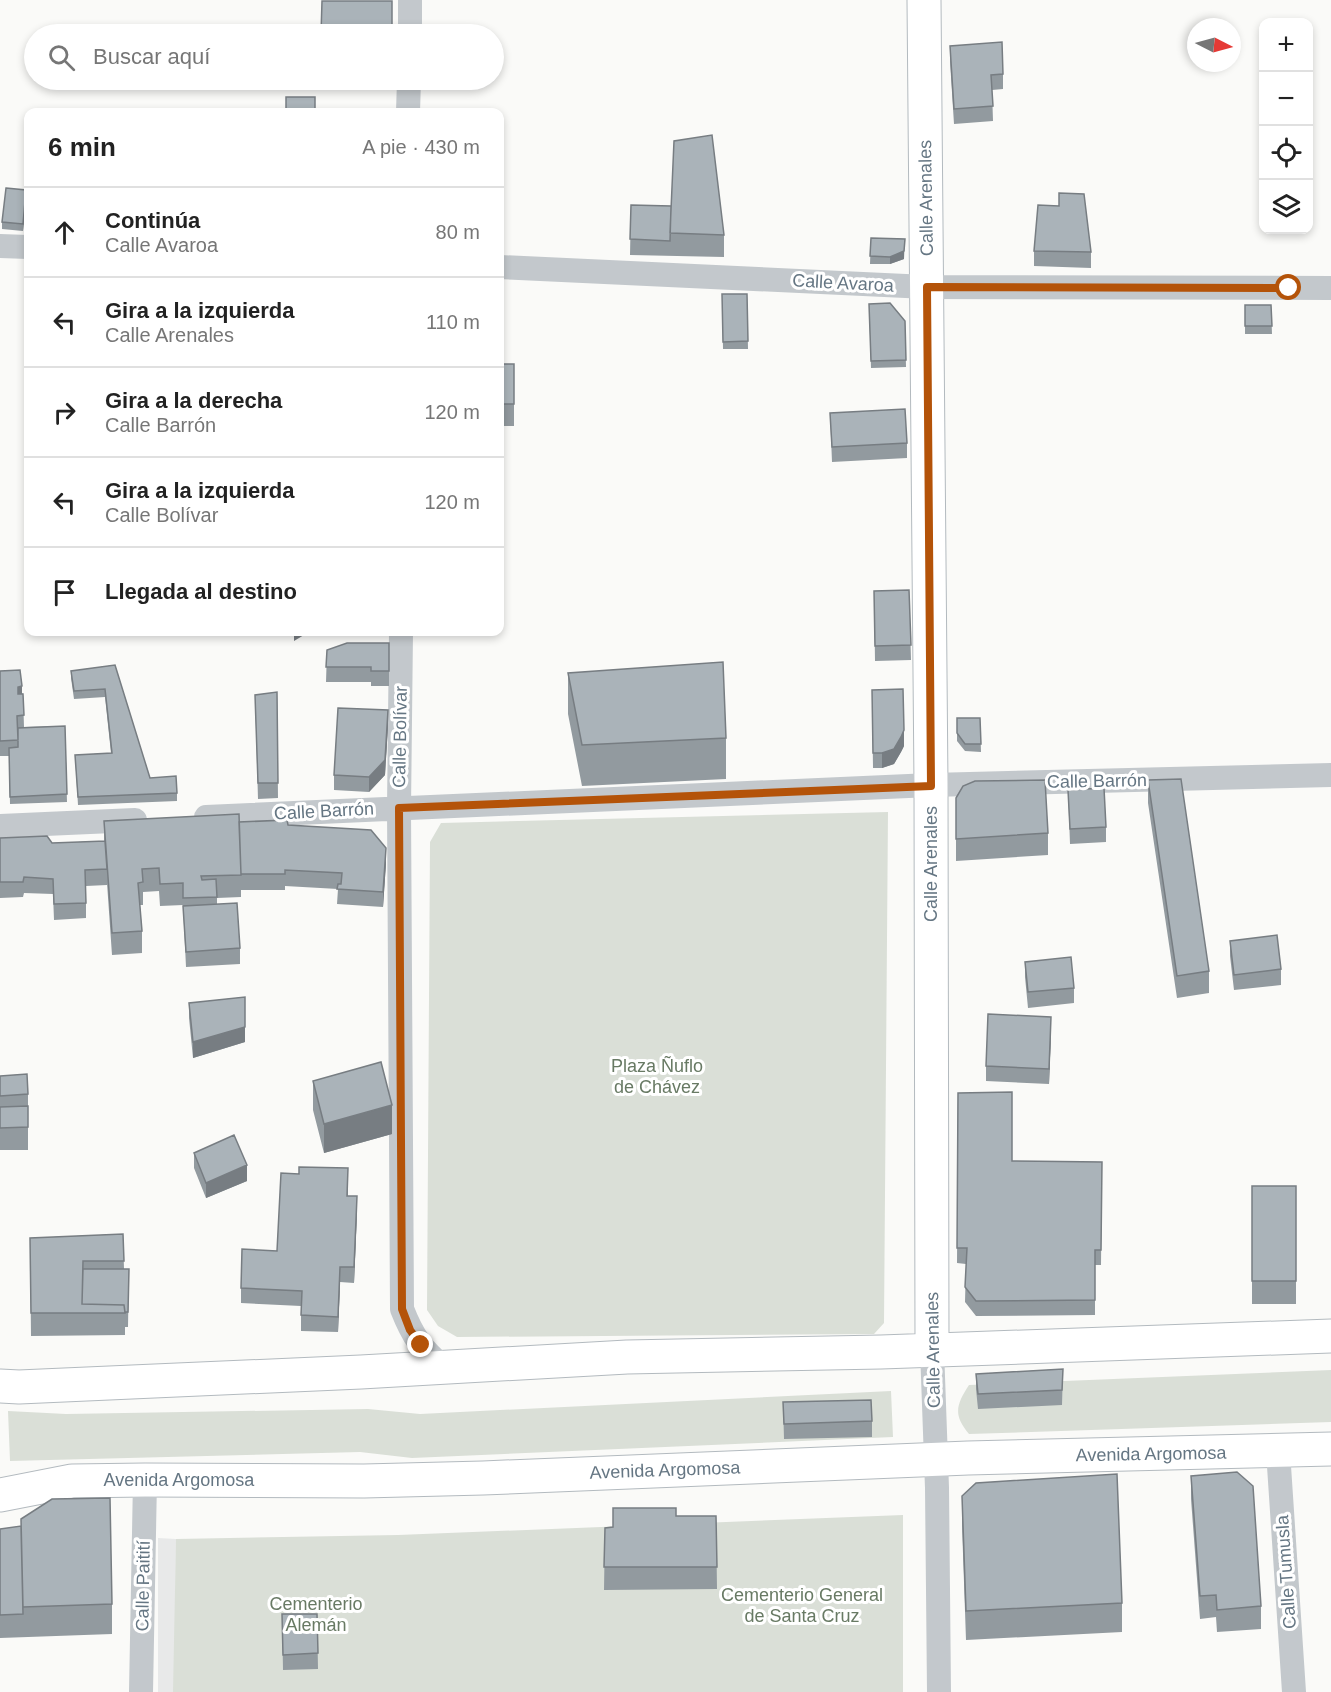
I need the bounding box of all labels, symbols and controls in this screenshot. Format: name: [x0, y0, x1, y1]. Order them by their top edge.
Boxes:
north arrow: [1187, 18, 1241, 72]
map controls: [1259, 18, 1313, 234]
button: +: [1259, 18, 1313, 72]
search box: [24, 24, 504, 90]
icon: search: [45, 41, 78, 74]
text: Buscar aquí: [93, 44, 210, 69]
button: −: [1259, 72, 1313, 126]
button: locate: [1259, 126, 1313, 180]
text: 6 min: [48, 132, 116, 162]
text: A pie · 430 m: [362, 136, 480, 158]
street label: Calle Arenales: [915, 140, 937, 256]
button: layers: [1259, 180, 1313, 234]
text: Continúa: [105, 208, 200, 233]
icon: ahead: [48, 216, 81, 249]
text: 80 m: [436, 221, 480, 243]
text: Calle Avaroa: [105, 234, 218, 256]
street label: Calle Avaroa: [792, 270, 895, 296]
route start: [1275, 274, 1301, 300]
text: Gira a la izquierda: [105, 298, 295, 323]
icon: left: [48, 306, 81, 339]
text: 110 m: [426, 311, 480, 333]
text: Calle Arenales: [105, 324, 234, 346]
text: Gira a la derecha: [105, 388, 282, 413]
icon: right: [48, 396, 81, 429]
text: 120 m: [424, 401, 480, 423]
text: Calle Barrón: [105, 414, 216, 436]
text: Gira a la izquierda: [105, 478, 295, 503]
icon: left: [48, 486, 81, 519]
text: 120 m: [424, 491, 480, 513]
text: Calle Bolívar: [105, 504, 218, 526]
icon: arrive: [48, 576, 81, 609]
text: Llegada al destino: [105, 579, 297, 604]
street label: Calle Bolívar: [389, 686, 411, 788]
street label: Calle Barrón: [1047, 770, 1147, 792]
street label: Calle Barrón: [274, 798, 374, 824]
street label: Calle Arenales: [921, 806, 941, 922]
park label: Plaza Ñuflo de Chávez: [611, 1055, 703, 1097]
street label: Calle Arenales: [922, 1292, 944, 1408]
route end: [407, 1331, 433, 1357]
street label: Avenida Argomosa: [1075, 1443, 1228, 1465]
street label: Avenida Argomosa: [589, 1457, 742, 1483]
street label: Avenida Argomosa: [104, 1470, 255, 1490]
street label: Calle Tumusla: [1272, 1513, 1300, 1630]
street label: Calle Paitití: [132, 1540, 154, 1632]
park label: Cementerio General de Santa Cruz: [721, 1585, 883, 1626]
park label: Cementerio Alemán: [269, 1594, 363, 1635]

